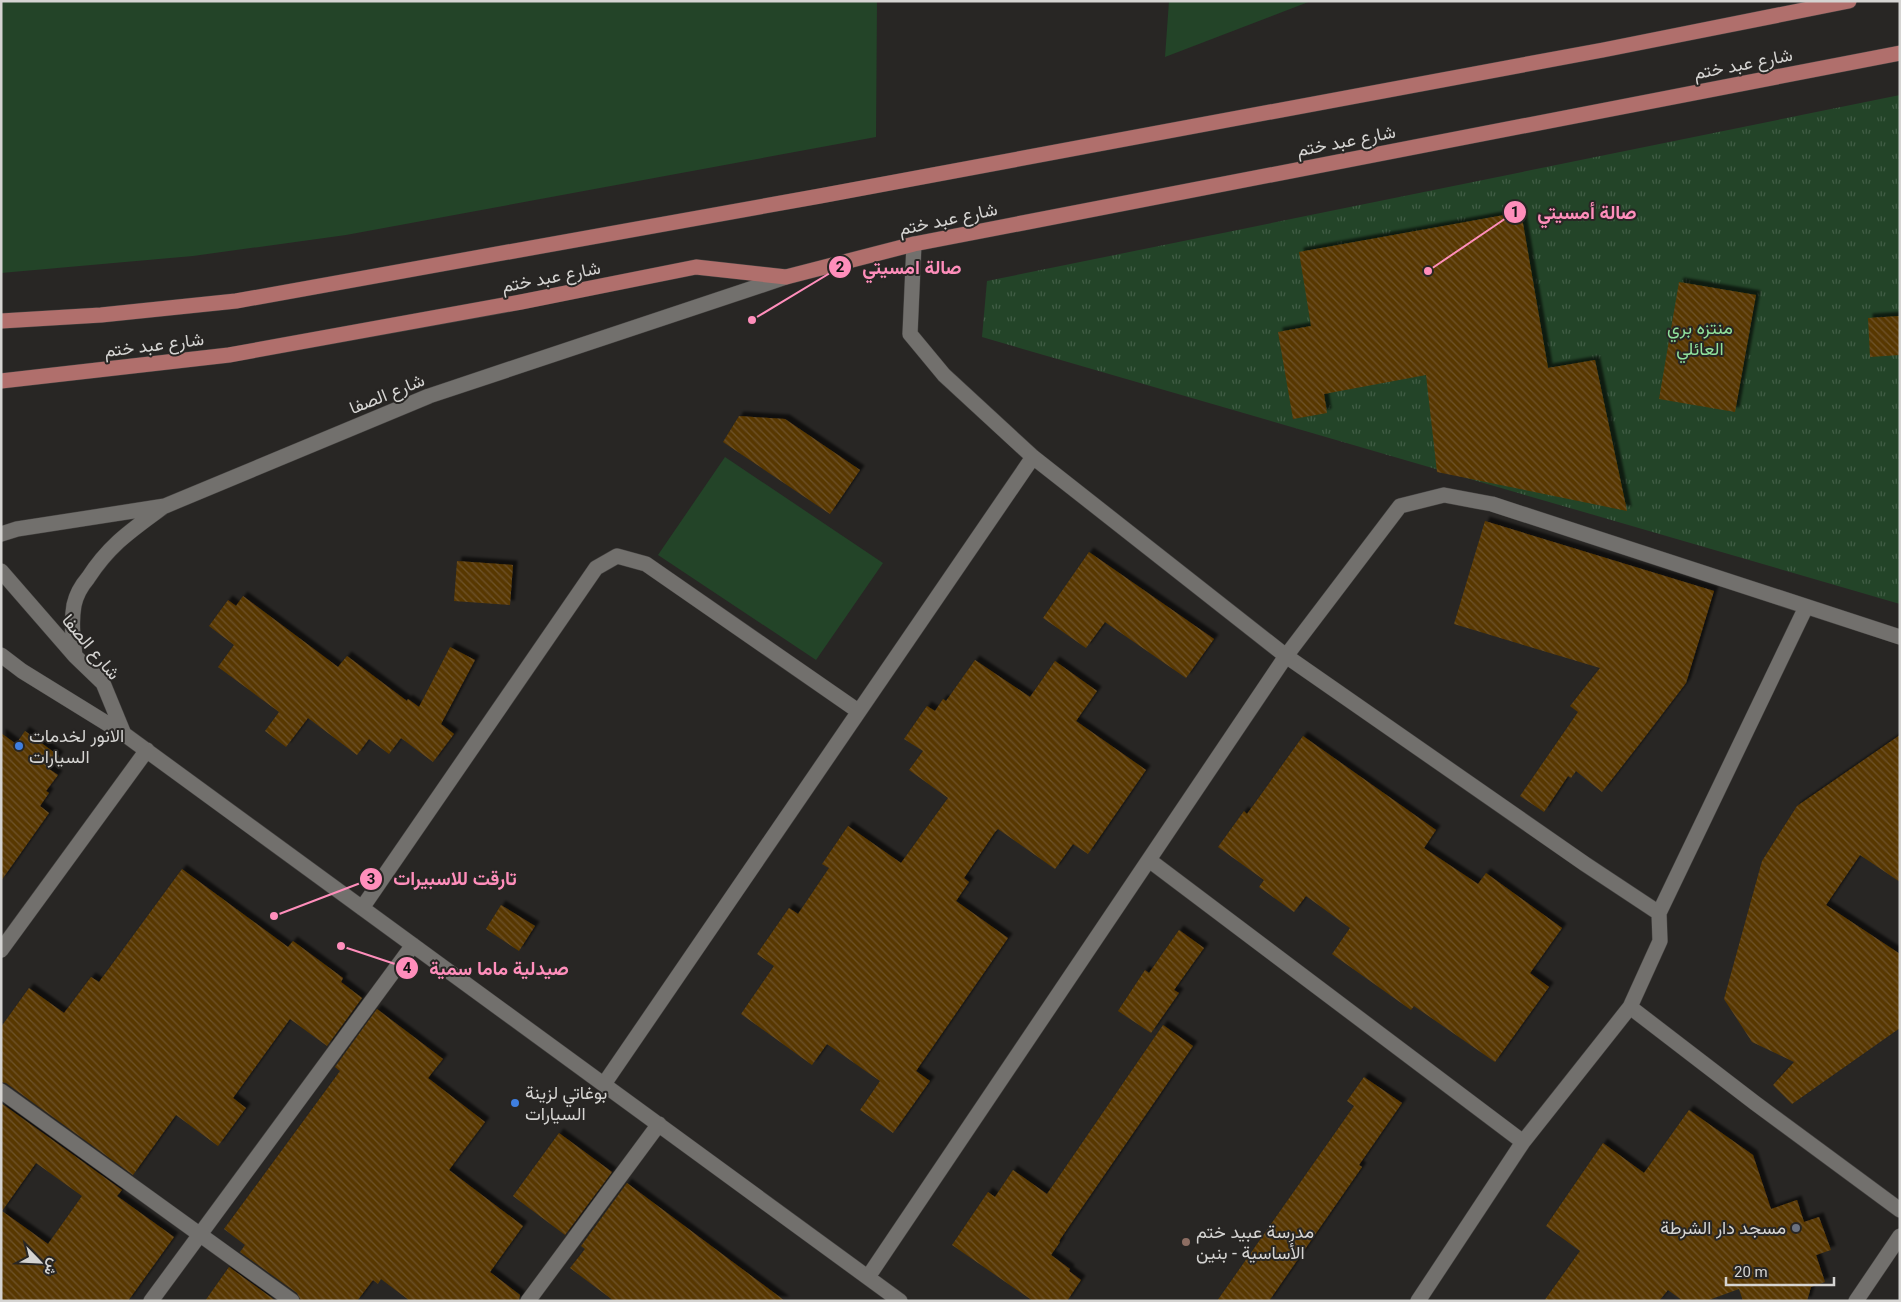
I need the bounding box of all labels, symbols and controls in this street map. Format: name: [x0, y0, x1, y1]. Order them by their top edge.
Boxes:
street label: شارع عبد ختم: [1692, 44, 1794, 85]
street label: شارع عبد ختم: [1295, 121, 1397, 162]
callout: صالة أمسيتي: [1502, 195, 1647, 229]
street label: شارع عبد ختم: [897, 198, 1000, 241]
text: صالة أمسيتي: [1537, 201, 1637, 229]
text: 1: [1511, 203, 1519, 221]
callout: صالة امسيتي: [828, 250, 972, 284]
text: صالة امسيتي: [862, 256, 962, 284]
street label: شارع عبد ختم: [500, 257, 602, 298]
text: 2: [836, 258, 845, 276]
park label: منتزه بري العائلي: [1667, 317, 1733, 364]
street label: شارع عبد ختم: [103, 328, 205, 363]
street label: شارع الصفا: [346, 369, 428, 420]
street label: شارع الصفا: [56, 610, 125, 685]
place label: الانور لخدمات السيارات: [29, 725, 124, 768]
marker: الانور لخدمات السيارات: [13, 740, 25, 752]
callout: تارقت للاسبيرات: [359, 862, 527, 896]
text: تارقت للاسبيرات: [393, 867, 517, 891]
text: 3: [367, 870, 375, 888]
callout: صيدلية ماما سمية: [394, 951, 579, 985]
text: صيدلية ماما سمية: [429, 957, 569, 980]
text: 4: [403, 959, 412, 977]
place label: بوغاتي لزينة السيارات: [525, 1082, 607, 1125]
marker: بوغاتي لزينة السيارات: [509, 1097, 521, 1109]
place label: مسجد دار الشرطة: [1660, 1217, 1786, 1239]
place label: مدرسة عبيد ختم الأساسية - بنين: [1196, 1221, 1314, 1264]
marker: مسجد دار الشرطة: [1790, 1222, 1802, 1234]
marker: مدرسة عبيد ختم الأساسية - بنين: [1180, 1236, 1192, 1248]
north arrow: [15, 1237, 65, 1287]
scale bar: [1726, 1254, 1834, 1286]
text: ش: [40, 1256, 63, 1278]
text: 20 m: [1734, 1263, 1768, 1281]

